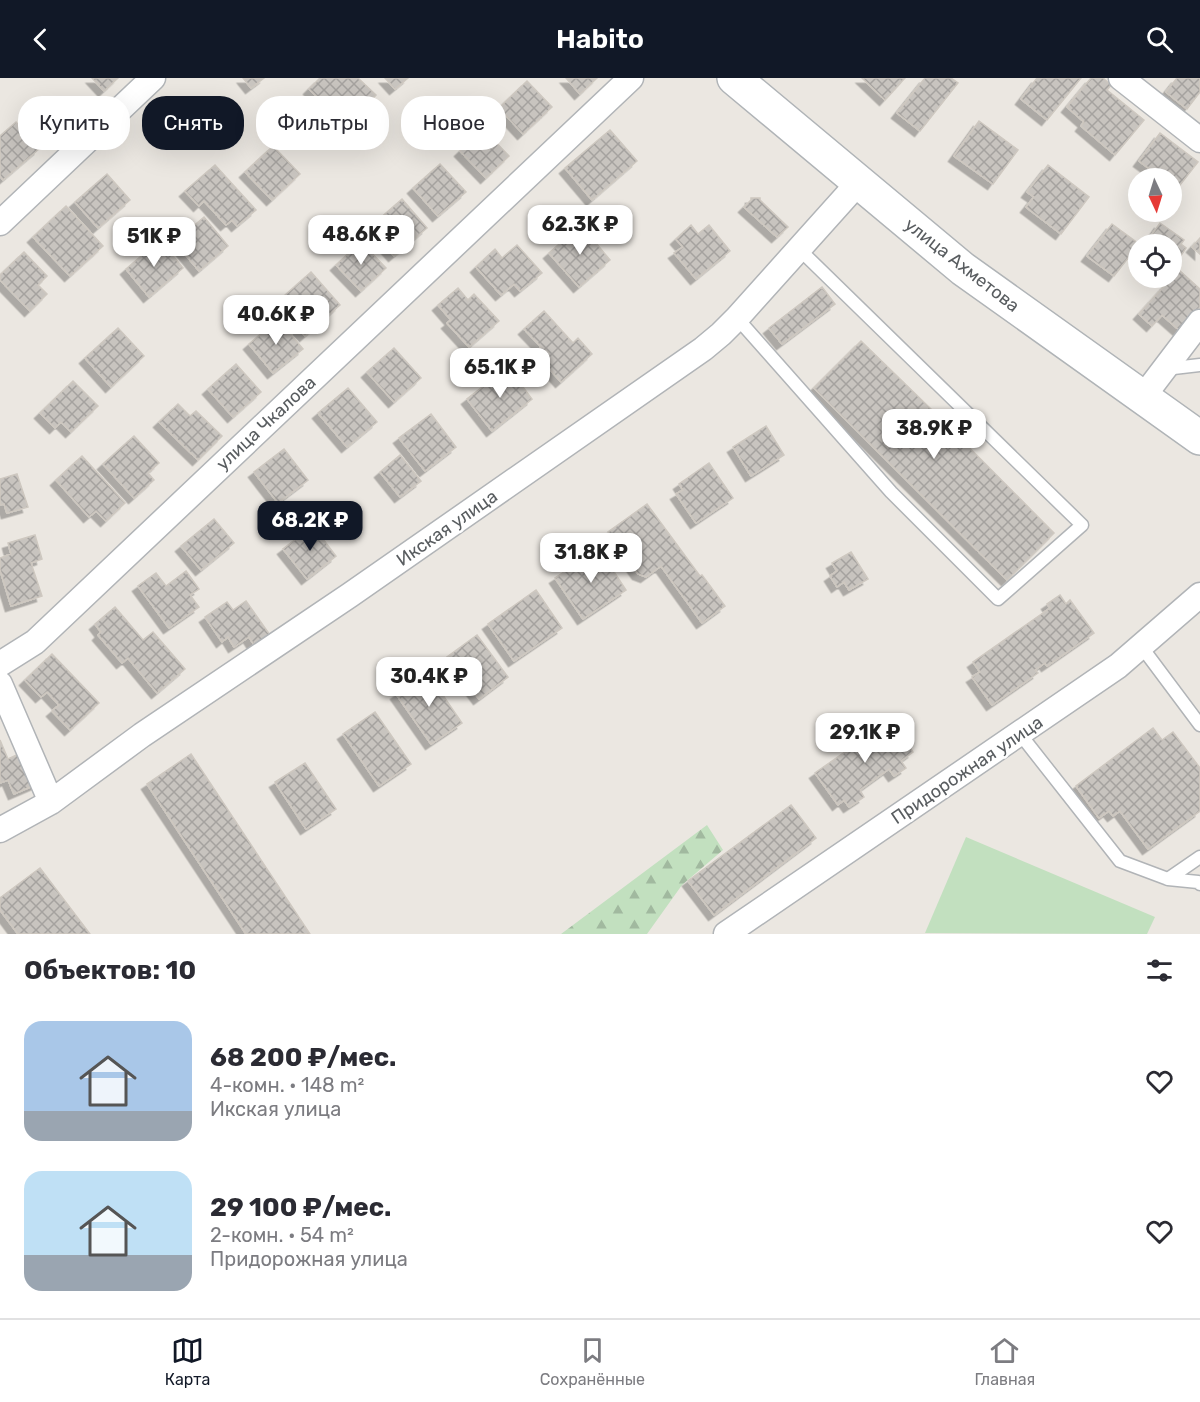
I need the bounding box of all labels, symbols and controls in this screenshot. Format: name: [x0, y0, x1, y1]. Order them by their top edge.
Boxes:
icon: back: [24, 23, 57, 56]
text: Habito: [556, 23, 644, 55]
icon: search: [1143, 23, 1176, 56]
chip: Купить: [18, 96, 130, 150]
chip: Снять: [142, 96, 244, 150]
chip: Фильтры: [256, 96, 389, 150]
chip: Новое: [401, 96, 506, 150]
north arrow: [1128, 168, 1182, 222]
map controls: [1128, 168, 1182, 288]
pin: 62.3K ₽: [525, 205, 635, 256]
text: 62.3K ₽: [542, 212, 618, 236]
street label: улица Ахметова: [900, 213, 1024, 317]
pin: 48.6K ₽: [306, 215, 416, 266]
pin: 51K ₽: [112, 217, 196, 268]
text: 48.6K ₽: [322, 222, 400, 246]
text: 51K ₽: [127, 224, 181, 248]
button: locate: [1128, 234, 1182, 288]
pin: 40.6K ₽: [221, 295, 331, 346]
text: 40.6K ₽: [237, 302, 315, 326]
pin: 65.1K ₽: [445, 348, 555, 399]
text: 65.1K ₽: [464, 355, 536, 379]
street label: улица Чкалова: [212, 371, 320, 475]
pin: 38.9K ₽: [879, 409, 989, 460]
text: 38.9K ₽: [896, 416, 972, 440]
street label: Икская улица: [392, 485, 502, 571]
pin: 68.2K ₽: [255, 501, 365, 552]
text: 68.2K ₽: [272, 508, 349, 532]
pin: 31.8K ₽: [536, 533, 646, 584]
text: 31.8K ₽: [554, 540, 628, 564]
pin: 30.4K ₽: [374, 657, 484, 708]
text: 30.4K ₽: [390, 664, 468, 688]
street label: Придорожная улица: [887, 711, 1047, 829]
pin: 29.1K ₽: [810, 713, 920, 764]
text: 29.1K ₽: [830, 720, 900, 744]
icon: filters: [1143, 954, 1176, 987]
text: Объектов: 10: [24, 955, 196, 986]
text: 68 200 ₽/мес.: [210, 1042, 396, 1073]
icon: home: [72, 1045, 144, 1117]
icon: heart: [1143, 1065, 1176, 1098]
text: 4-комн. · 148 m²: [210, 1073, 364, 1097]
text: Икская улица: [210, 1097, 341, 1121]
text: 29 100 ₽/мес.: [210, 1192, 391, 1223]
icon: home: [72, 1195, 144, 1267]
icon: heart: [1143, 1215, 1176, 1248]
text: 2-комн. · 54 m²: [210, 1223, 354, 1247]
text: Придорожная улица: [210, 1247, 408, 1271]
tab: Карта: [165, 1334, 210, 1389]
tab: Сохранённые: [540, 1334, 645, 1389]
tab: Главная: [974, 1334, 1035, 1389]

